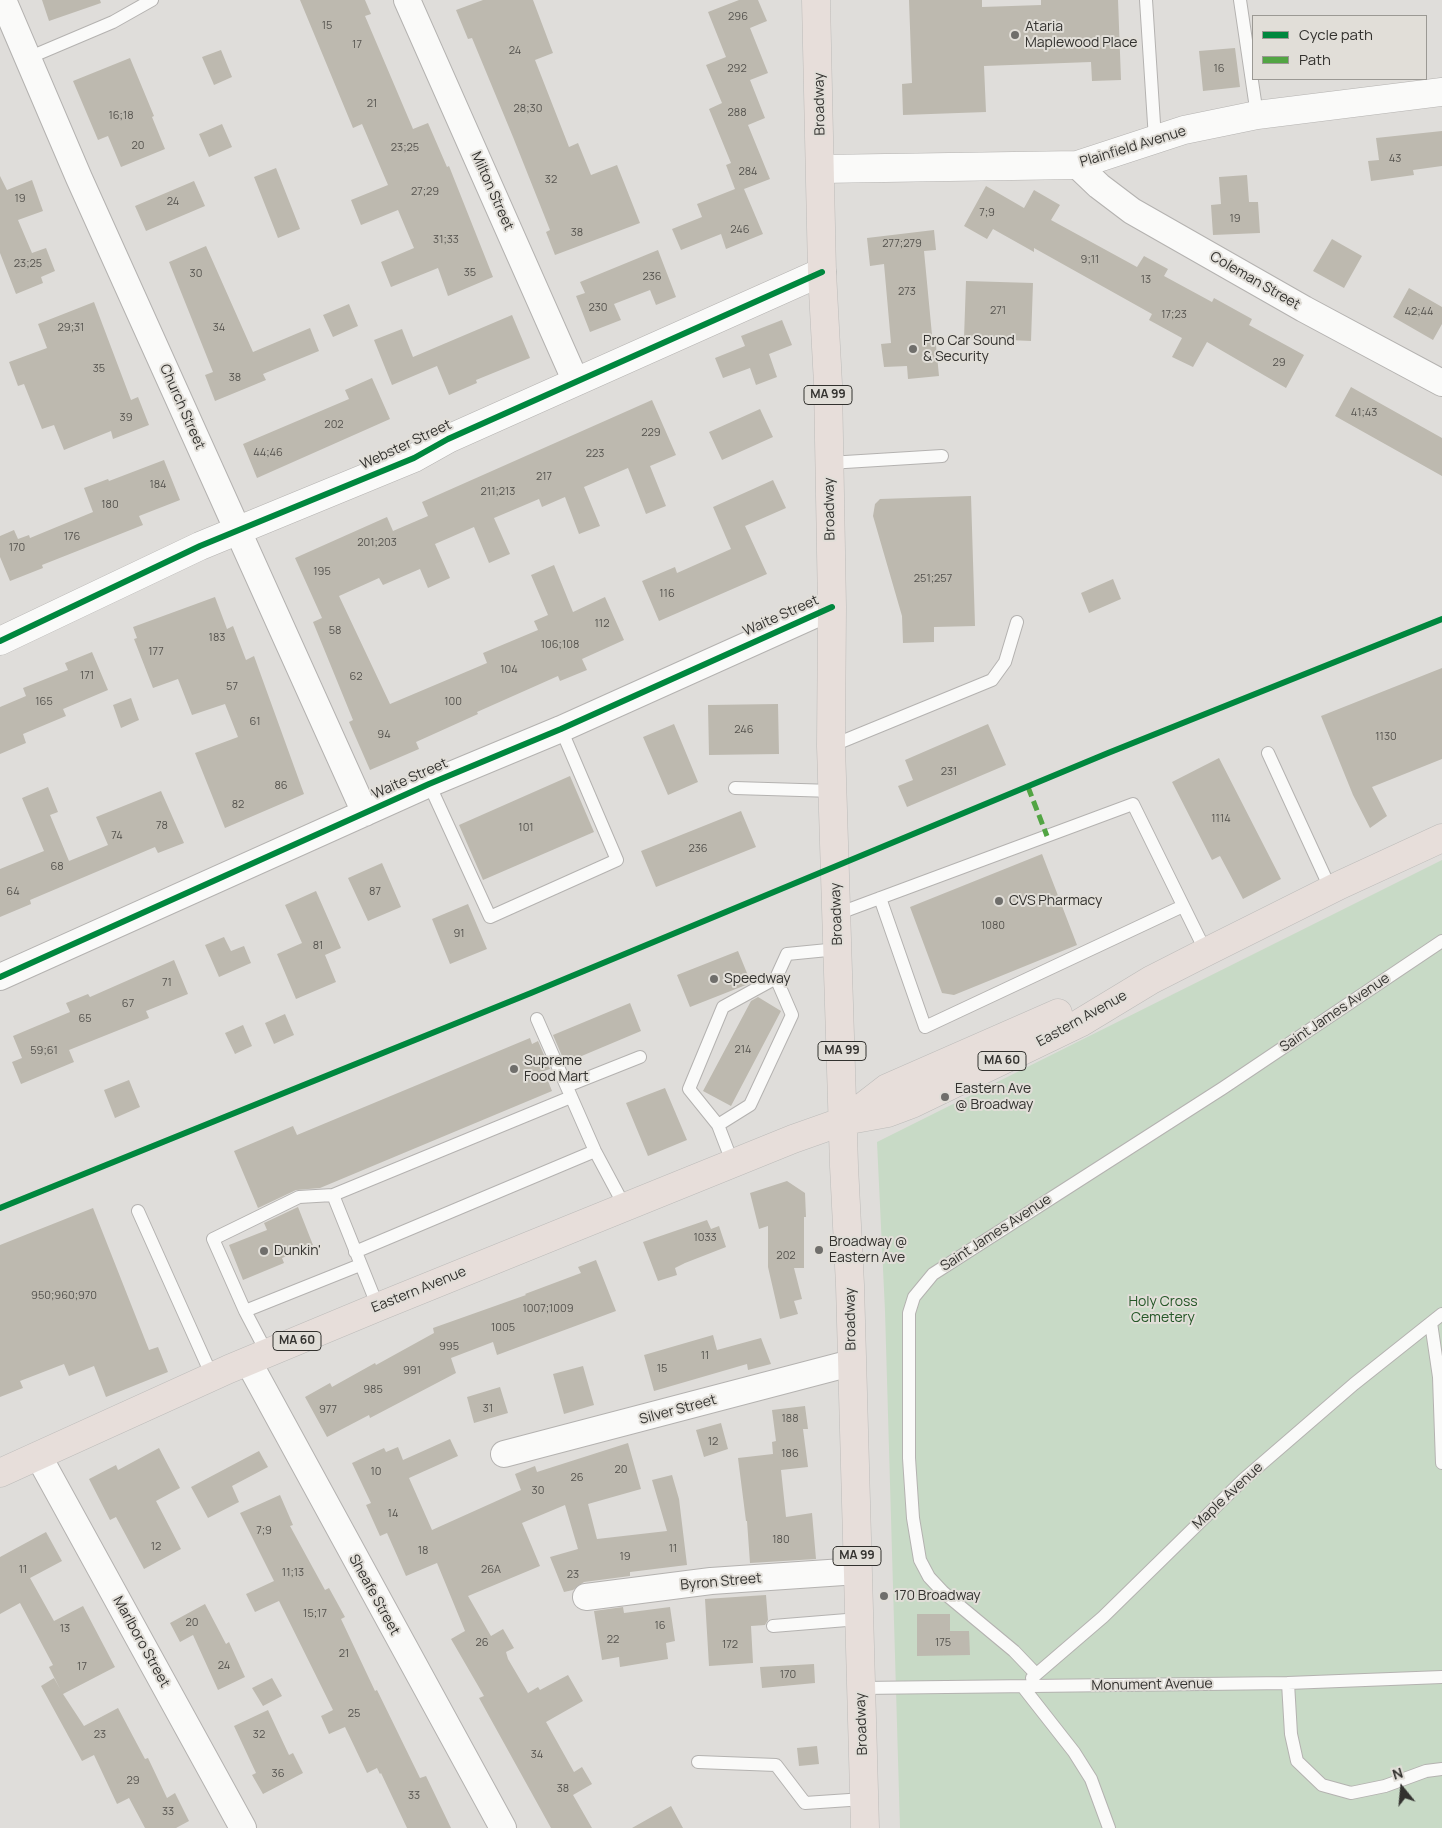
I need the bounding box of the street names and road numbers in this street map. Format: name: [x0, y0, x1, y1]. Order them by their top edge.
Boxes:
street label: Broadway: [811, 72, 829, 136]
street label: Plainfield Avenue: [1078, 123, 1188, 171]
street label: Milton Street: [467, 149, 517, 233]
street label: Coleman Street: [1207, 248, 1303, 314]
street label: Church Street: [156, 362, 208, 452]
road number: MA 99: [804, 386, 852, 404]
street label: Webster Street: [358, 417, 454, 473]
street label: Broadway: [821, 477, 839, 541]
street label: Waite Street: [741, 592, 821, 640]
street label: Waite Street: [370, 755, 450, 803]
street label: Broadway: [828, 882, 846, 946]
street label: Saint James Avenue: [1277, 970, 1393, 1056]
street label: Eastern Avenue: [1034, 987, 1130, 1051]
road number: MA 99: [818, 1042, 866, 1060]
road number: MA 60: [978, 1052, 1026, 1070]
street label: Saint James Avenue: [937, 1191, 1055, 1275]
street label: Eastern Avenue: [369, 1263, 469, 1317]
street label: Broadway: [842, 1287, 860, 1351]
road number: MA 60: [273, 1332, 321, 1350]
street label: Silver Street: [638, 1392, 718, 1428]
street label: Maple Avenue: [1189, 1459, 1267, 1533]
road number: MA 99: [833, 1546, 881, 1565]
street label: Sheafe Street: [345, 1552, 403, 1638]
street label: Byron Street: [680, 1570, 762, 1594]
street label: Marlboro Street: [109, 1594, 173, 1690]
street label: Monument Avenue: [1091, 1676, 1213, 1694]
street label: Broadway: [853, 1692, 871, 1756]

